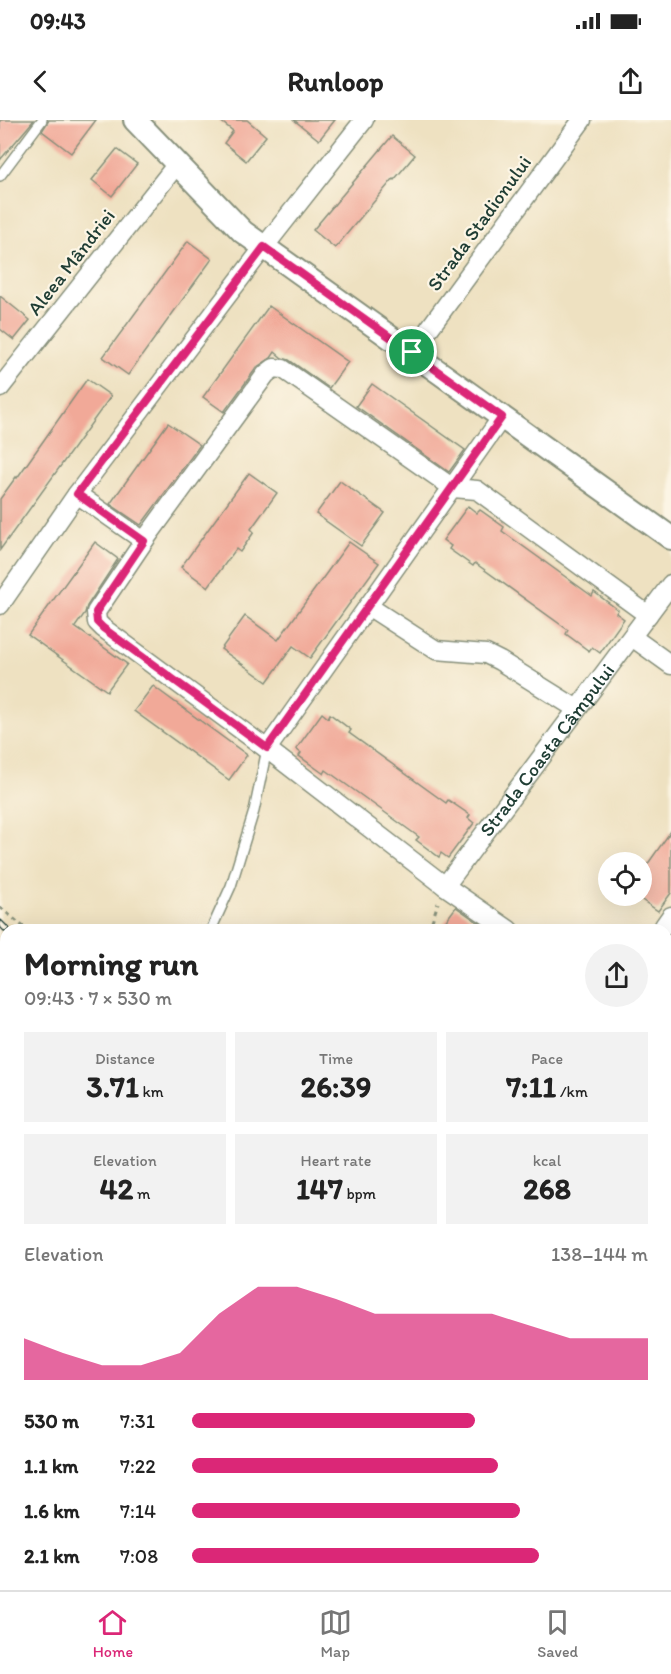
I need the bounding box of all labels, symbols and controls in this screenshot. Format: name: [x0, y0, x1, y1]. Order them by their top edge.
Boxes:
text: 09:43: [30, 8, 86, 35]
icon: back: [24, 65, 57, 98]
text: Runloop: [288, 65, 383, 98]
icon: share: [614, 65, 647, 98]
street label: Strada Stadionului: [422, 151, 536, 295]
street label: Aleea Mândriei: [22, 204, 120, 320]
pin: [386, 326, 437, 377]
icon: arrive: [395, 335, 428, 368]
street label: Strada Coasta Câmpului: [474, 659, 619, 841]
map controls: [598, 852, 652, 906]
button: locate: [598, 852, 652, 906]
text: Morning run: [24, 944, 199, 983]
button: share: [585, 944, 648, 1007]
text: 09:43 · 7 × 530 m: [24, 986, 172, 1010]
text: Distance: [95, 1049, 155, 1068]
text: Time: [319, 1049, 353, 1068]
text: Pace: [531, 1049, 563, 1068]
text: 3.71: [86, 1068, 139, 1105]
text: 26:39: [300, 1068, 372, 1105]
text: 7:11: [506, 1068, 556, 1105]
text: km: [139, 1082, 164, 1101]
text: /km: [556, 1082, 588, 1101]
text: Elevation: [93, 1151, 157, 1170]
text: Heart rate: [301, 1151, 371, 1170]
text: kcal: [533, 1151, 561, 1170]
text: 42: [100, 1170, 133, 1207]
text: 147: [296, 1170, 343, 1207]
text: 268: [523, 1170, 571, 1207]
text: m: [133, 1184, 150, 1203]
text: bpm: [343, 1184, 376, 1203]
text: Elevation: [24, 1242, 103, 1266]
text: 138–144 m: [551, 1242, 648, 1266]
text: 530 m: [24, 1409, 79, 1433]
text: 7:31: [120, 1409, 155, 1433]
text: 1.1 km: [24, 1454, 78, 1478]
text: 7:22: [120, 1454, 156, 1478]
text: 1.6 km: [24, 1499, 80, 1523]
text: 7:14: [120, 1499, 156, 1523]
text: 2.1 km: [24, 1544, 80, 1568]
text: 7:08: [120, 1544, 158, 1568]
tab: Home: [93, 1606, 133, 1661]
tab: Map: [319, 1606, 352, 1661]
tab: Saved: [537, 1606, 578, 1661]

